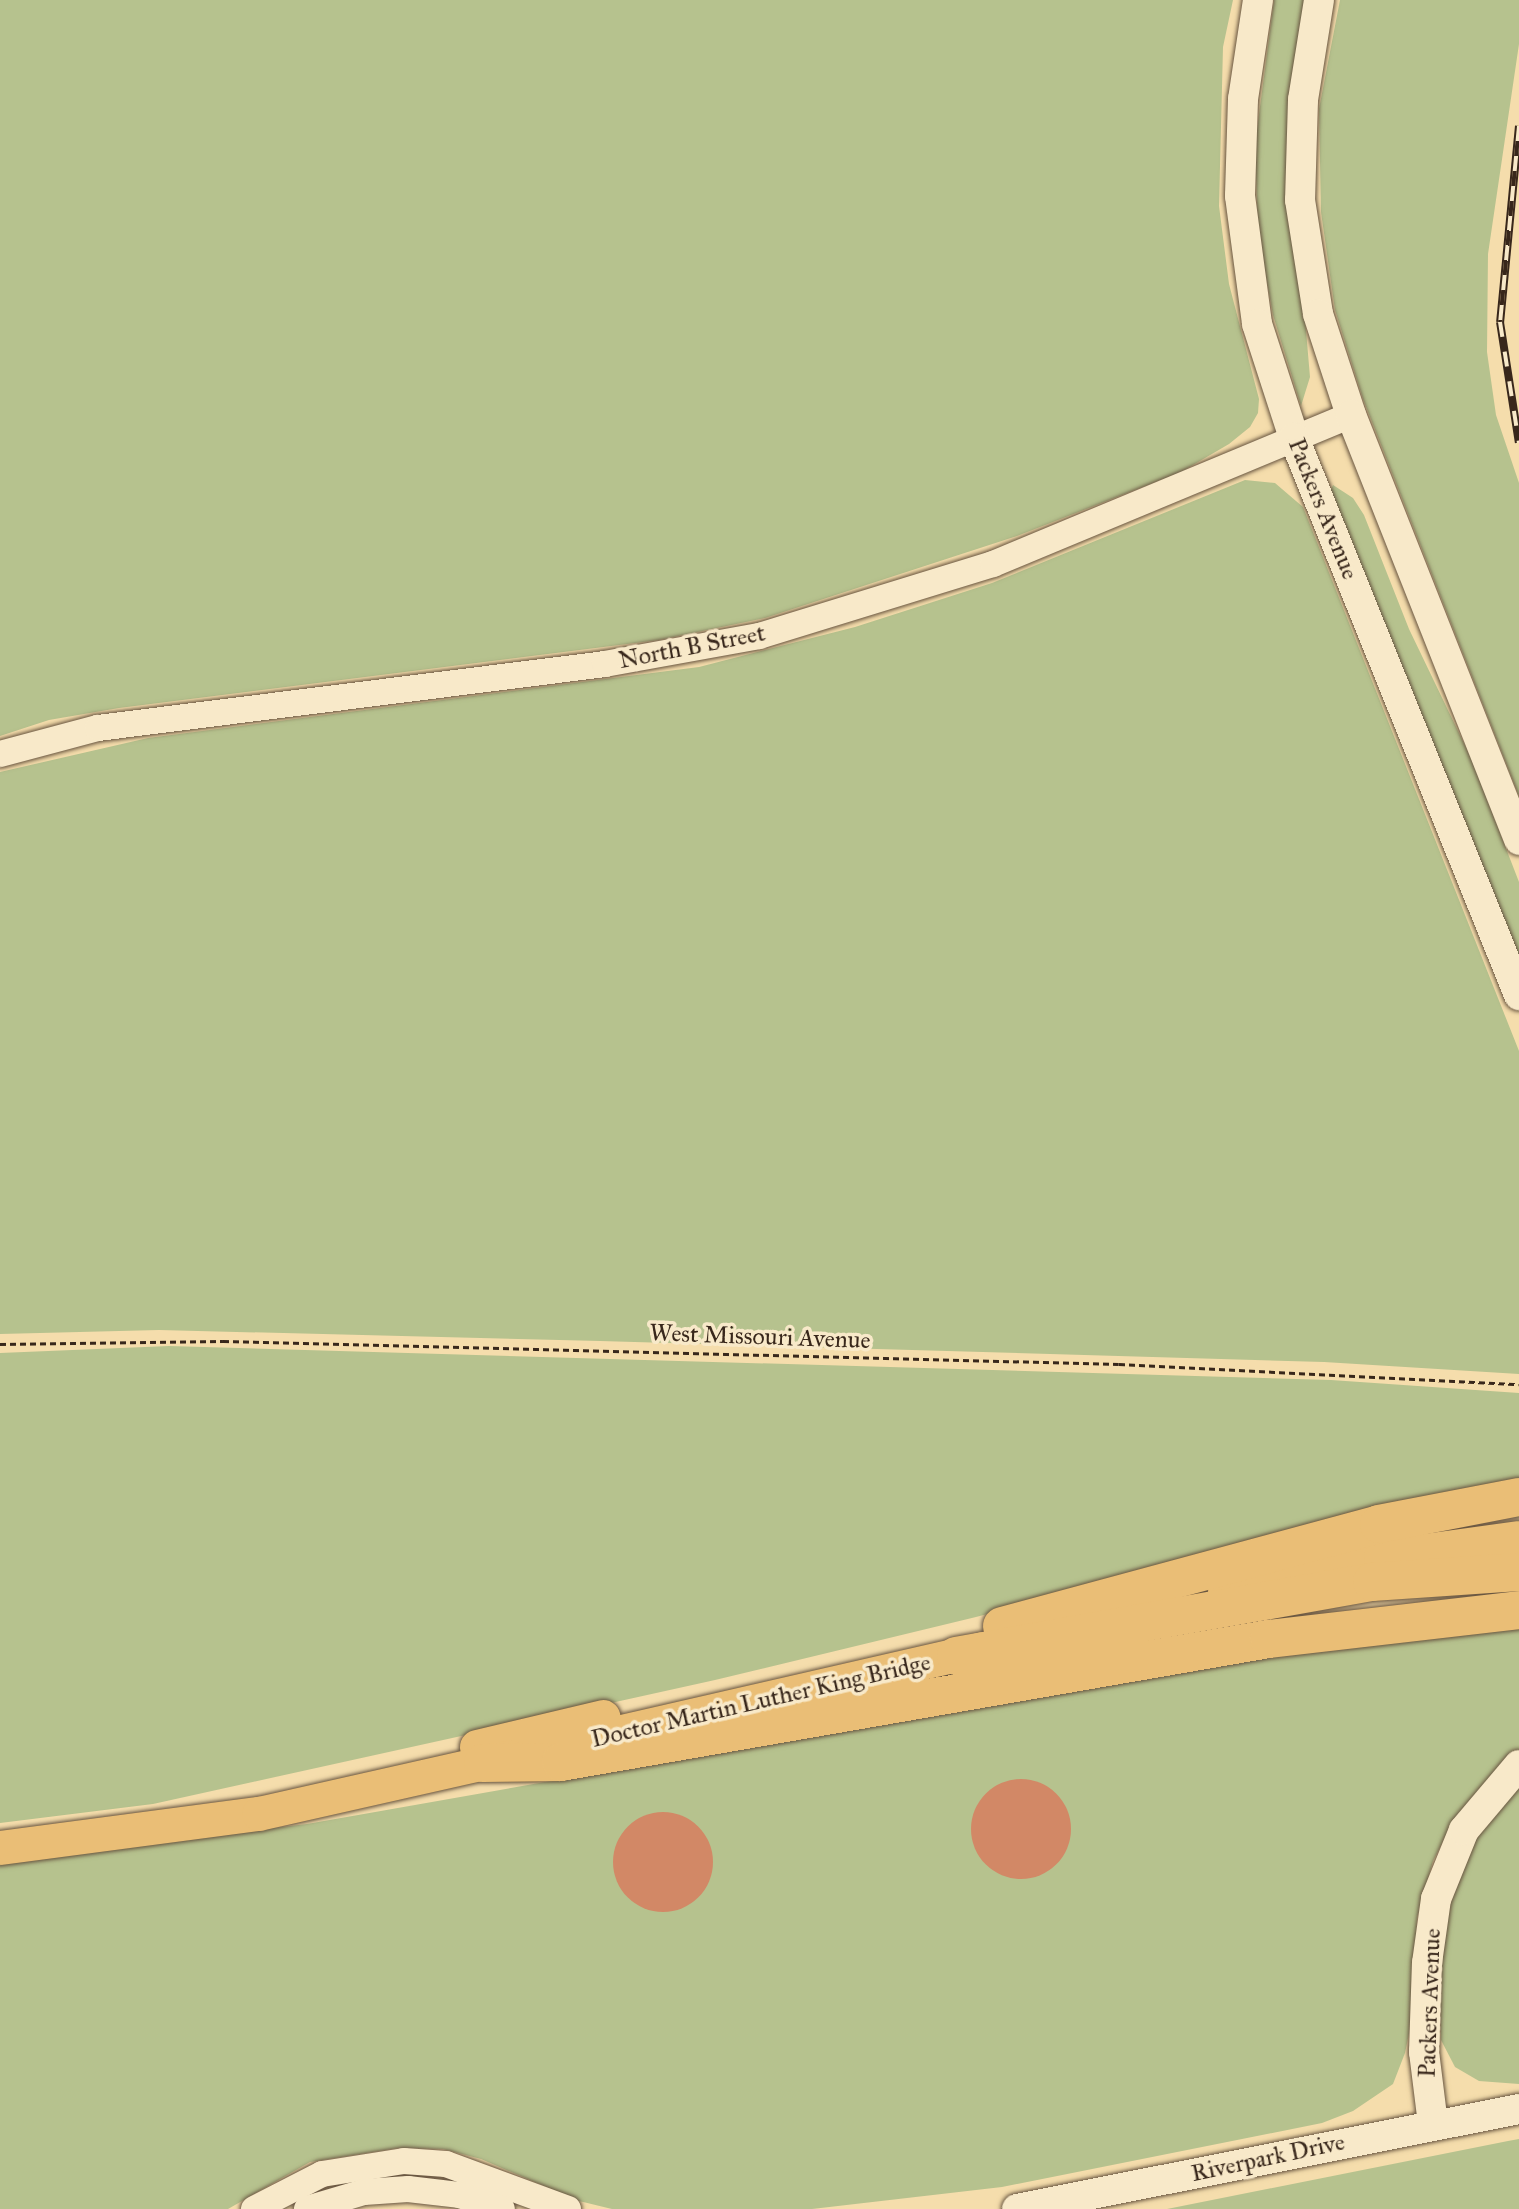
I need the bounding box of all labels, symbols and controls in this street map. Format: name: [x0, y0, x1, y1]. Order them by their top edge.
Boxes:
street label: Packers Avenue: [1282, 434, 1364, 584]
street label: North B Street: [616, 619, 768, 675]
street label: West Missouri Avenue: [649, 1319, 871, 1355]
street label: Doctor Martin Luther King Bridge: [589, 1648, 933, 1754]
street label: Packers Avenue: [1413, 1928, 1447, 2078]
street label: Riverpark Drive: [1189, 2128, 1347, 2188]

